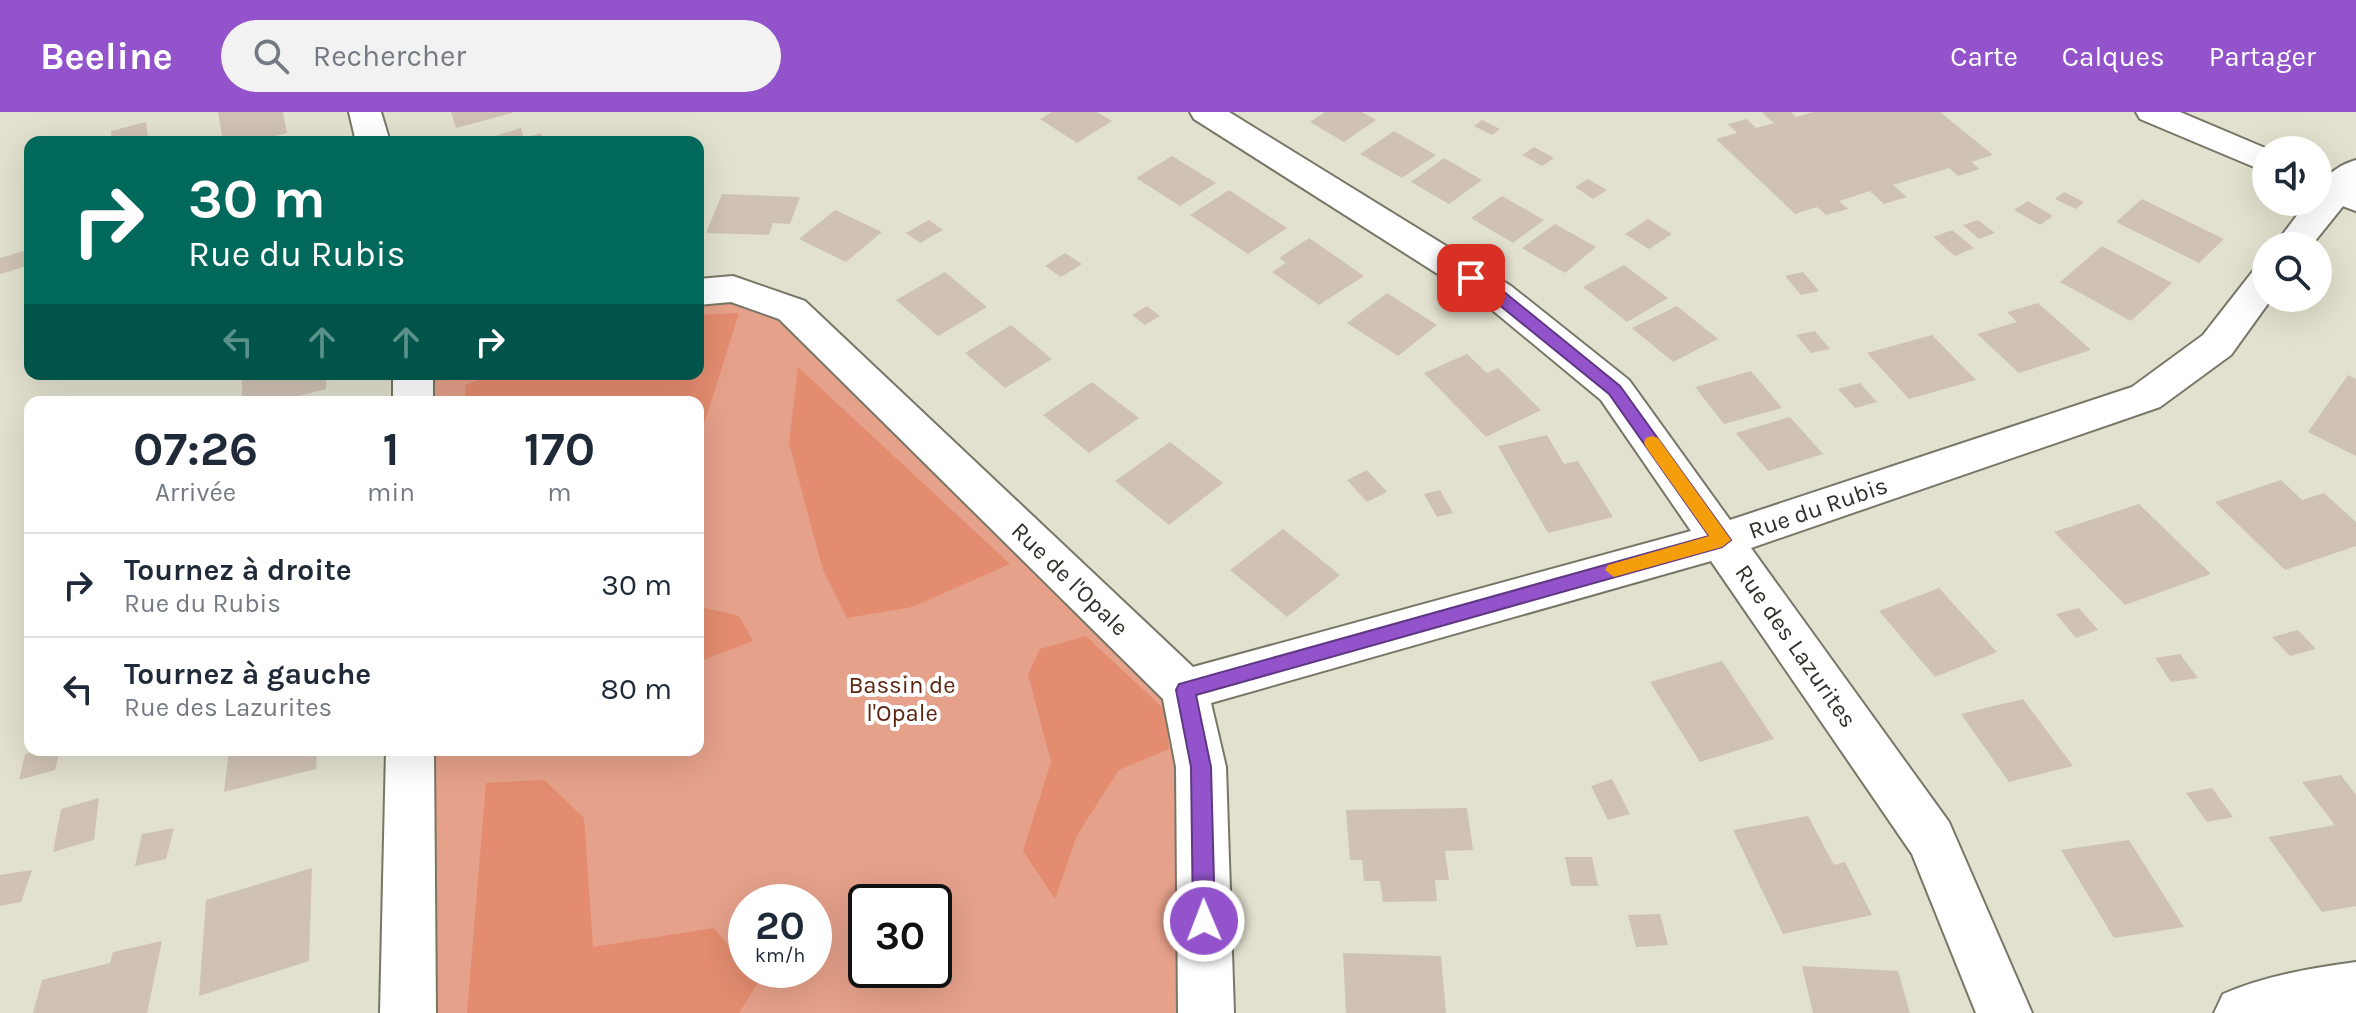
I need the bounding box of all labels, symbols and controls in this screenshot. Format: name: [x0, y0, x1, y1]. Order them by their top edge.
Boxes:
search box: [221, 20, 781, 92]
text: Beeline: [40, 34, 173, 79]
icon: search: [249, 34, 293, 78]
text: Rechercher: [313, 38, 466, 74]
text: Carte: [1950, 40, 2018, 73]
text: Calques: [2062, 40, 2165, 73]
text: Partager: [2209, 40, 2316, 73]
map controls: [2252, 136, 2332, 312]
button: sound: [2252, 136, 2332, 216]
text: 30 m: [188, 166, 326, 231]
icon: right: [56, 168, 160, 272]
button: search: [2252, 232, 2332, 312]
text: Rue du Rubis: [188, 233, 405, 275]
pin: [1437, 244, 1505, 312]
icon: arrive: [1449, 256, 1493, 300]
icon: left: [216, 320, 260, 364]
icon: ahead: [300, 320, 344, 364]
icon: ahead: [384, 320, 428, 364]
icon: right: [468, 320, 512, 364]
text: 07:26: [133, 421, 258, 477]
text: 1: [382, 421, 400, 477]
text: 170: [524, 421, 595, 477]
street label: Rue du Rubis: [1745, 471, 1891, 545]
text: Arrivée: [155, 477, 236, 508]
text: min: [367, 477, 415, 508]
text: m: [547, 477, 572, 508]
street label: Rue de l'Opale: [1006, 516, 1134, 642]
text: Tournez à droite: [124, 552, 352, 588]
street label: Rue des Lazurites: [1729, 559, 1863, 733]
icon: right: [56, 563, 100, 607]
text: 30 m: [601, 567, 672, 603]
text: Rue du Rubis: [124, 588, 281, 619]
text: Tournez à gauche: [124, 656, 371, 692]
icon: left: [56, 667, 100, 711]
text: 80 m: [601, 671, 672, 707]
park label: Bassin de l'Opale: [848, 671, 956, 727]
text: Rue des Lazurites: [124, 692, 332, 723]
position arrow: [1162, 879, 1246, 963]
speed limit sign: 30: [848, 884, 952, 988]
text: 20: [755, 902, 805, 949]
text: km/h: [755, 944, 805, 967]

